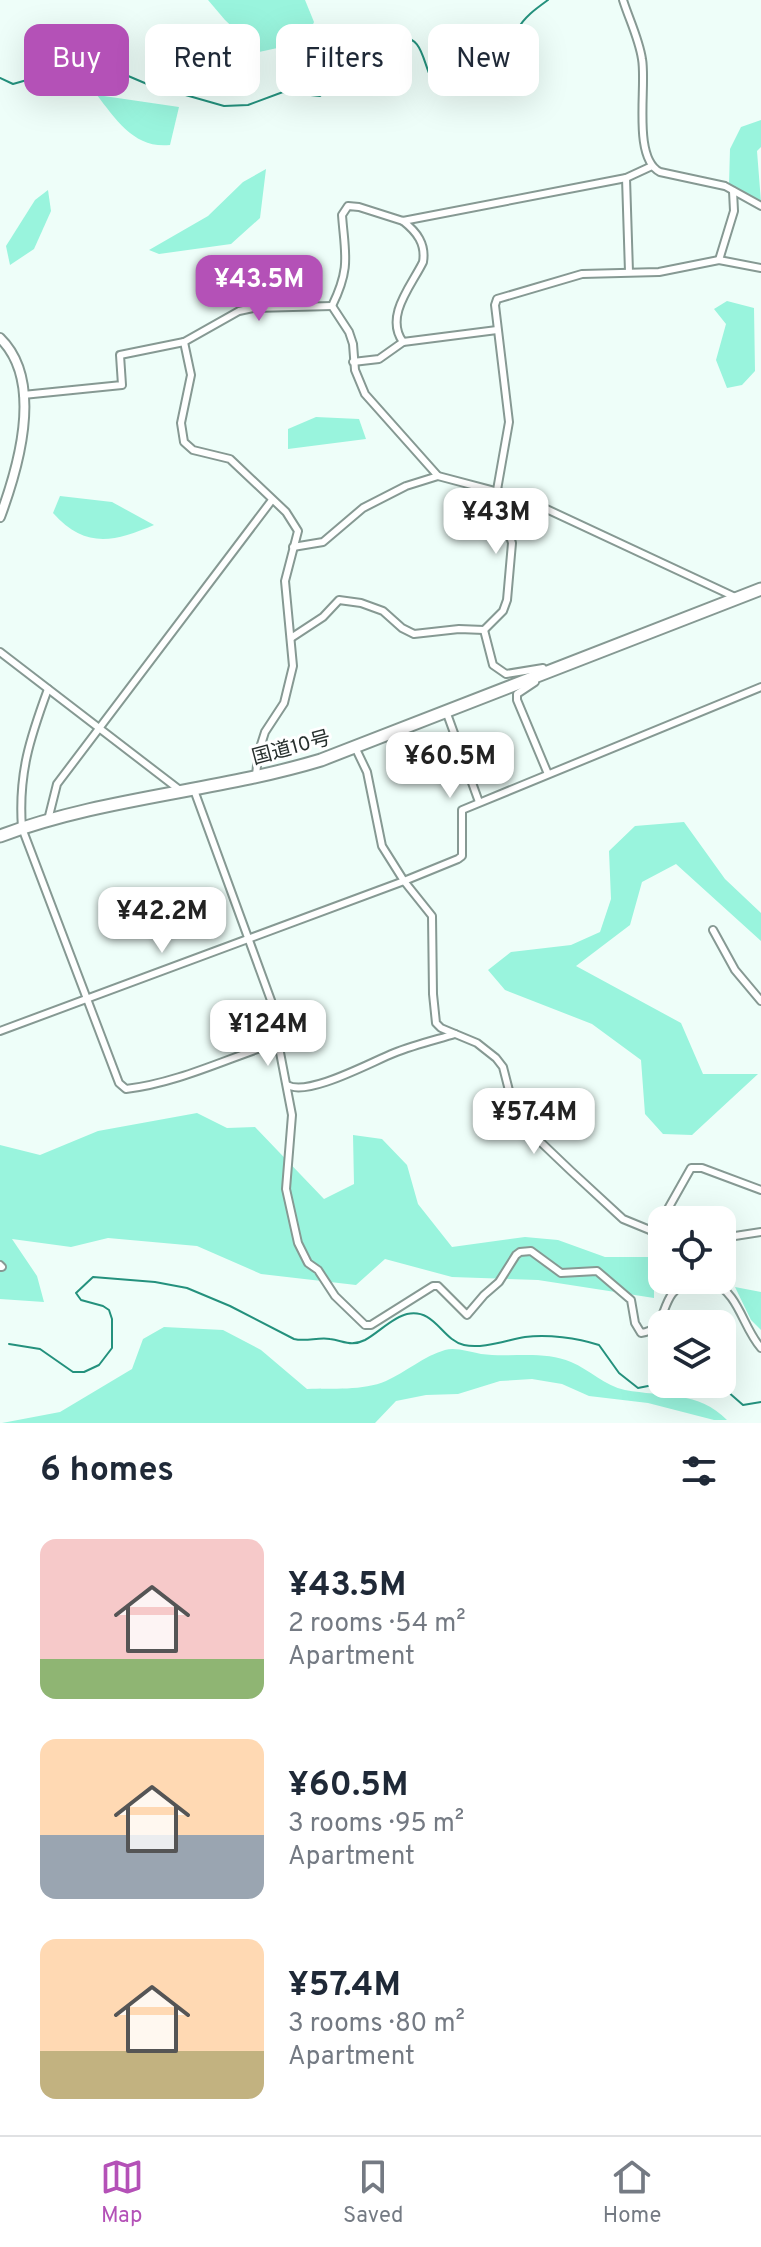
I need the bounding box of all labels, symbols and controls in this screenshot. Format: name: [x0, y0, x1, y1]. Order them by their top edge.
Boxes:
chip: Buy: [24, 24, 129, 96]
chip: Rent: [145, 24, 260, 96]
chip: Filters: [276, 24, 412, 96]
chip: New: [428, 24, 539, 96]
pin: ¥43.5M: [194, 255, 324, 323]
text: ¥43.5M: [214, 264, 304, 297]
pin: ¥43M: [449, 488, 543, 556]
text: ¥43M: [461, 497, 531, 530]
street label: 国道10号: [249, 726, 334, 772]
pin: ¥60.5M: [385, 732, 515, 800]
text: ¥60.5M: [404, 741, 496, 774]
pin: ¥42.2M: [97, 887, 227, 955]
text: ¥42.2M: [116, 896, 208, 929]
pin: ¥124M: [212, 1000, 324, 1068]
text: ¥124M: [228, 1009, 308, 1042]
pin: ¥57.4M: [469, 1088, 599, 1156]
text: ¥57.4M: [491, 1097, 577, 1130]
map controls: [648, 1206, 736, 1398]
button: locate: [648, 1206, 736, 1294]
button: layers: [648, 1310, 736, 1398]
icon: filters: [677, 1449, 721, 1493]
text: 6 homes: [40, 1450, 174, 1493]
text: ¥43.5M: [288, 1565, 407, 1608]
icon: home: [104, 1571, 200, 1667]
text: 2 rooms · 54 m²: [288, 1608, 466, 1641]
text: Apartment: [288, 1641, 415, 1674]
text: ¥60.5M: [288, 1765, 408, 1808]
icon: home: [104, 1771, 200, 1867]
text: 3 rooms · 95 m²: [288, 1808, 464, 1841]
text: Apartment: [288, 1841, 415, 1874]
text: ¥57.4M: [288, 1965, 401, 2008]
icon: home: [104, 1971, 200, 2067]
text: 3 rooms · 80 m²: [288, 2008, 465, 2041]
text: Apartment: [288, 2041, 415, 2074]
tab: Map: [100, 2155, 144, 2230]
tab: Saved: [343, 2155, 404, 2230]
tab: Home: [603, 2155, 661, 2230]

